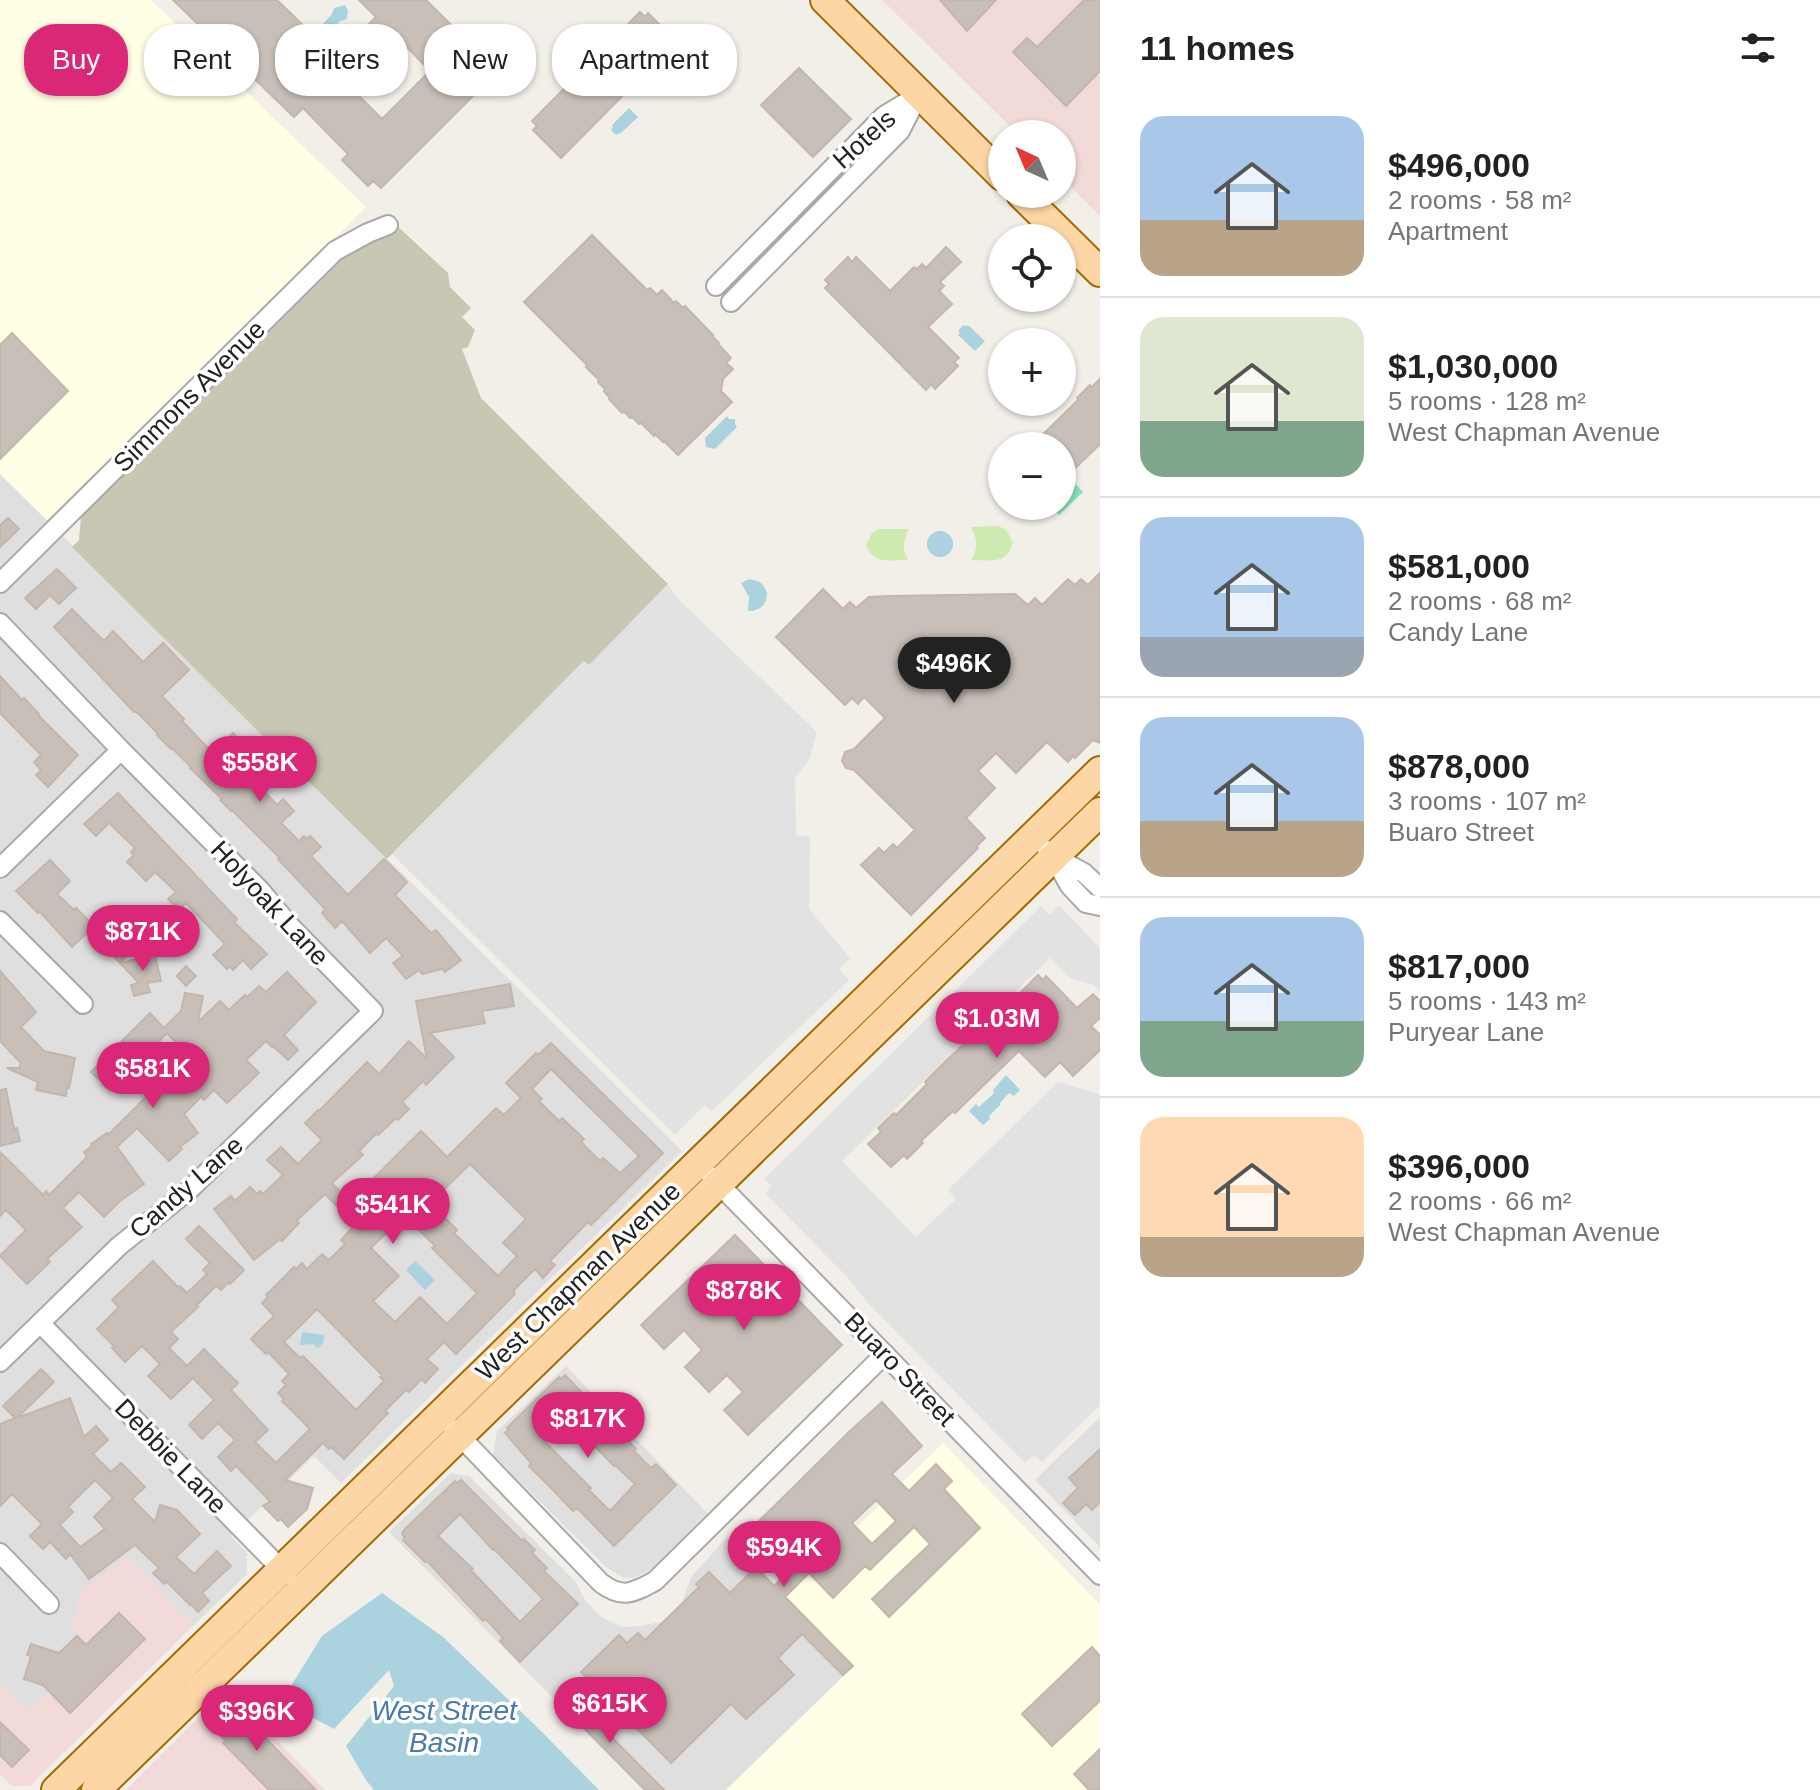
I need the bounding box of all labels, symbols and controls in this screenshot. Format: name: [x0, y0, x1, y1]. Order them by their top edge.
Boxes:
chip: Buy: [24, 24, 128, 96]
chip: Rent: [144, 24, 259, 96]
chip: Filters: [275, 24, 408, 96]
chip: New: [424, 24, 536, 96]
chip: Apartment: [552, 24, 737, 96]
icon: filters: [1736, 26, 1780, 70]
text: 11 homes: [1140, 29, 1295, 67]
street label: Hotels: [827, 103, 901, 175]
north arrow: [988, 120, 1076, 208]
map controls: [988, 120, 1076, 520]
text: $496,000: [1388, 146, 1530, 184]
icon: home: [1204, 148, 1300, 244]
text: 2 rooms · 58 m²: [1388, 185, 1572, 215]
text: Apartment: [1388, 216, 1508, 246]
button: locate: [988, 224, 1076, 312]
street label: Simmons Avenue: [107, 314, 271, 478]
button: +: [988, 328, 1076, 416]
text: $1,030,000: [1388, 347, 1558, 385]
icon: home: [1204, 349, 1300, 445]
text: 5 rooms · 128 m²: [1388, 386, 1586, 416]
text: West Chapman Avenue: [1388, 417, 1660, 447]
button: −: [988, 432, 1076, 520]
text: $581,000: [1388, 547, 1530, 585]
icon: home: [1204, 549, 1300, 645]
text: 2 rooms · 68 m²: [1388, 586, 1572, 616]
text: Candy Lane: [1388, 617, 1528, 647]
pin: $496K: [898, 637, 1010, 705]
text: $496K: [916, 648, 992, 678]
pin: $558K: [204, 736, 316, 804]
text: $558K: [222, 747, 298, 777]
text: $878,000: [1388, 747, 1530, 785]
icon: home: [1204, 749, 1300, 845]
text: 3 rooms · 107 m²: [1388, 786, 1586, 816]
text: Buaro Street: [1388, 817, 1534, 847]
street label: Holyoak Lane: [205, 835, 335, 971]
pin: $871K: [87, 905, 199, 973]
text: $871K: [105, 916, 181, 946]
text: $817,000: [1388, 947, 1530, 985]
icon: home: [1204, 949, 1300, 1045]
text: 5 rooms · 143 m²: [1388, 986, 1586, 1016]
pin: $1.03M: [932, 992, 1062, 1060]
text: $1.03M: [954, 1003, 1040, 1033]
text: Puryear Lane: [1388, 1017, 1544, 1047]
pin: $581K: [97, 1042, 209, 1110]
text: $581K: [115, 1053, 191, 1083]
street label: Candy Lane: [123, 1130, 249, 1244]
text: $396,000: [1388, 1147, 1530, 1185]
icon: home: [1204, 1149, 1300, 1245]
street label: West Chapman Avenue: [470, 1176, 686, 1386]
pin: $541K: [337, 1178, 449, 1246]
text: 2 rooms · 66 m²: [1388, 1186, 1572, 1216]
text: $541K: [355, 1189, 431, 1219]
text: West Chapman Avenue: [1388, 1217, 1660, 1247]
pin: $878K: [688, 1264, 800, 1332]
text: $878K: [706, 1275, 782, 1305]
street label: Buaro Street: [839, 1306, 962, 1432]
pin: $817K: [532, 1392, 644, 1460]
street label: Debbie Lane: [109, 1393, 233, 1519]
text: $817K: [550, 1403, 626, 1433]
pin: $594K: [728, 1521, 840, 1589]
text: $594K: [746, 1532, 822, 1562]
pin: $615K: [554, 1677, 666, 1745]
pin: $396K: [201, 1685, 313, 1753]
text: $615K: [572, 1688, 648, 1718]
water label: West Street Basin: [371, 1695, 518, 1758]
text: $396K: [219, 1696, 295, 1726]

